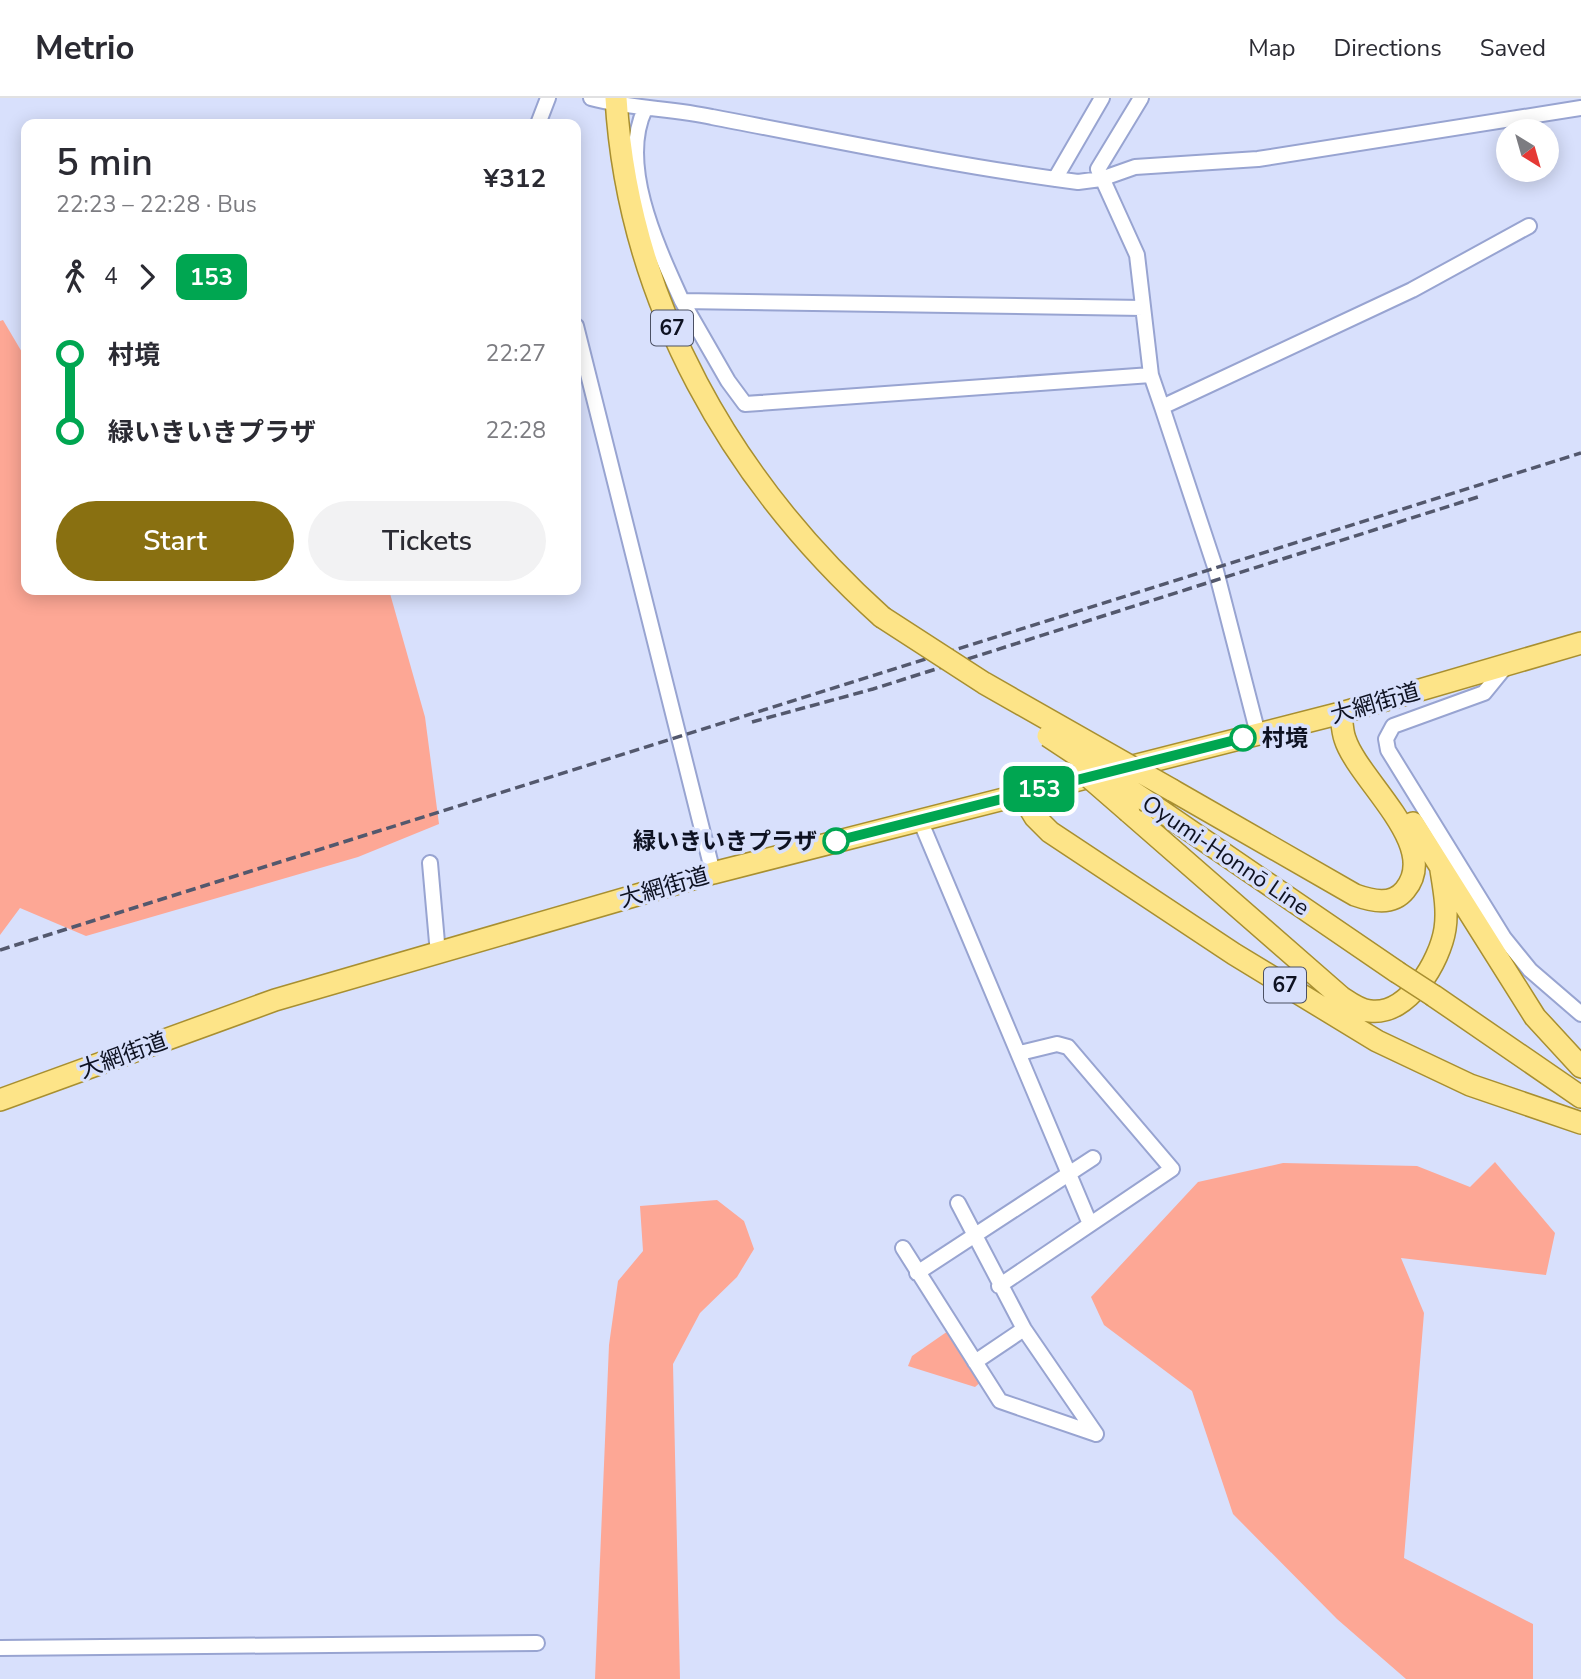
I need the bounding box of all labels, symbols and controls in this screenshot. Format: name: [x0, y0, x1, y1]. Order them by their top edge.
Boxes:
text: Metrio: [35, 26, 135, 71]
text: Map: [1248, 32, 1295, 64]
text: Directions: [1333, 32, 1442, 64]
text: Saved: [1480, 32, 1546, 64]
north arrow: [1496, 119, 1559, 182]
map controls: [1496, 119, 1559, 182]
text: 5 min: [56, 137, 153, 188]
text: ¥312: [484, 161, 546, 196]
text: 22:23 – 22:28 · Bus: [56, 189, 257, 220]
icon: walk: [56, 258, 94, 296]
icon: forward: [128, 258, 166, 296]
text: 4: [104, 261, 118, 292]
text: 153: [190, 261, 233, 293]
road number: 67: [651, 310, 693, 345]
text: 村境: [108, 338, 160, 373]
text: 22:27: [486, 338, 546, 369]
text: 緑いきいきプラザ: [108, 415, 316, 450]
text: 22:28: [486, 415, 546, 446]
button: Start: [56, 501, 294, 581]
button: Tickets: [308, 501, 546, 581]
street label: 大網街道: [1327, 676, 1424, 731]
place label: 村境: [1262, 723, 1308, 754]
marker: 村境: [1230, 725, 1256, 751]
line badge: 153: [999, 766, 1079, 812]
text: 153: [1017, 773, 1061, 805]
street label: Oyumi-Honnō Line: [1136, 788, 1315, 923]
place label: 緑いきいきプラザ: [633, 826, 817, 857]
marker: 緑いきいきプラザ: [823, 828, 849, 854]
street label: 大網街道: [616, 860, 713, 915]
road number: 67: [1264, 968, 1306, 1002]
street label: 大網街道: [75, 1025, 172, 1086]

